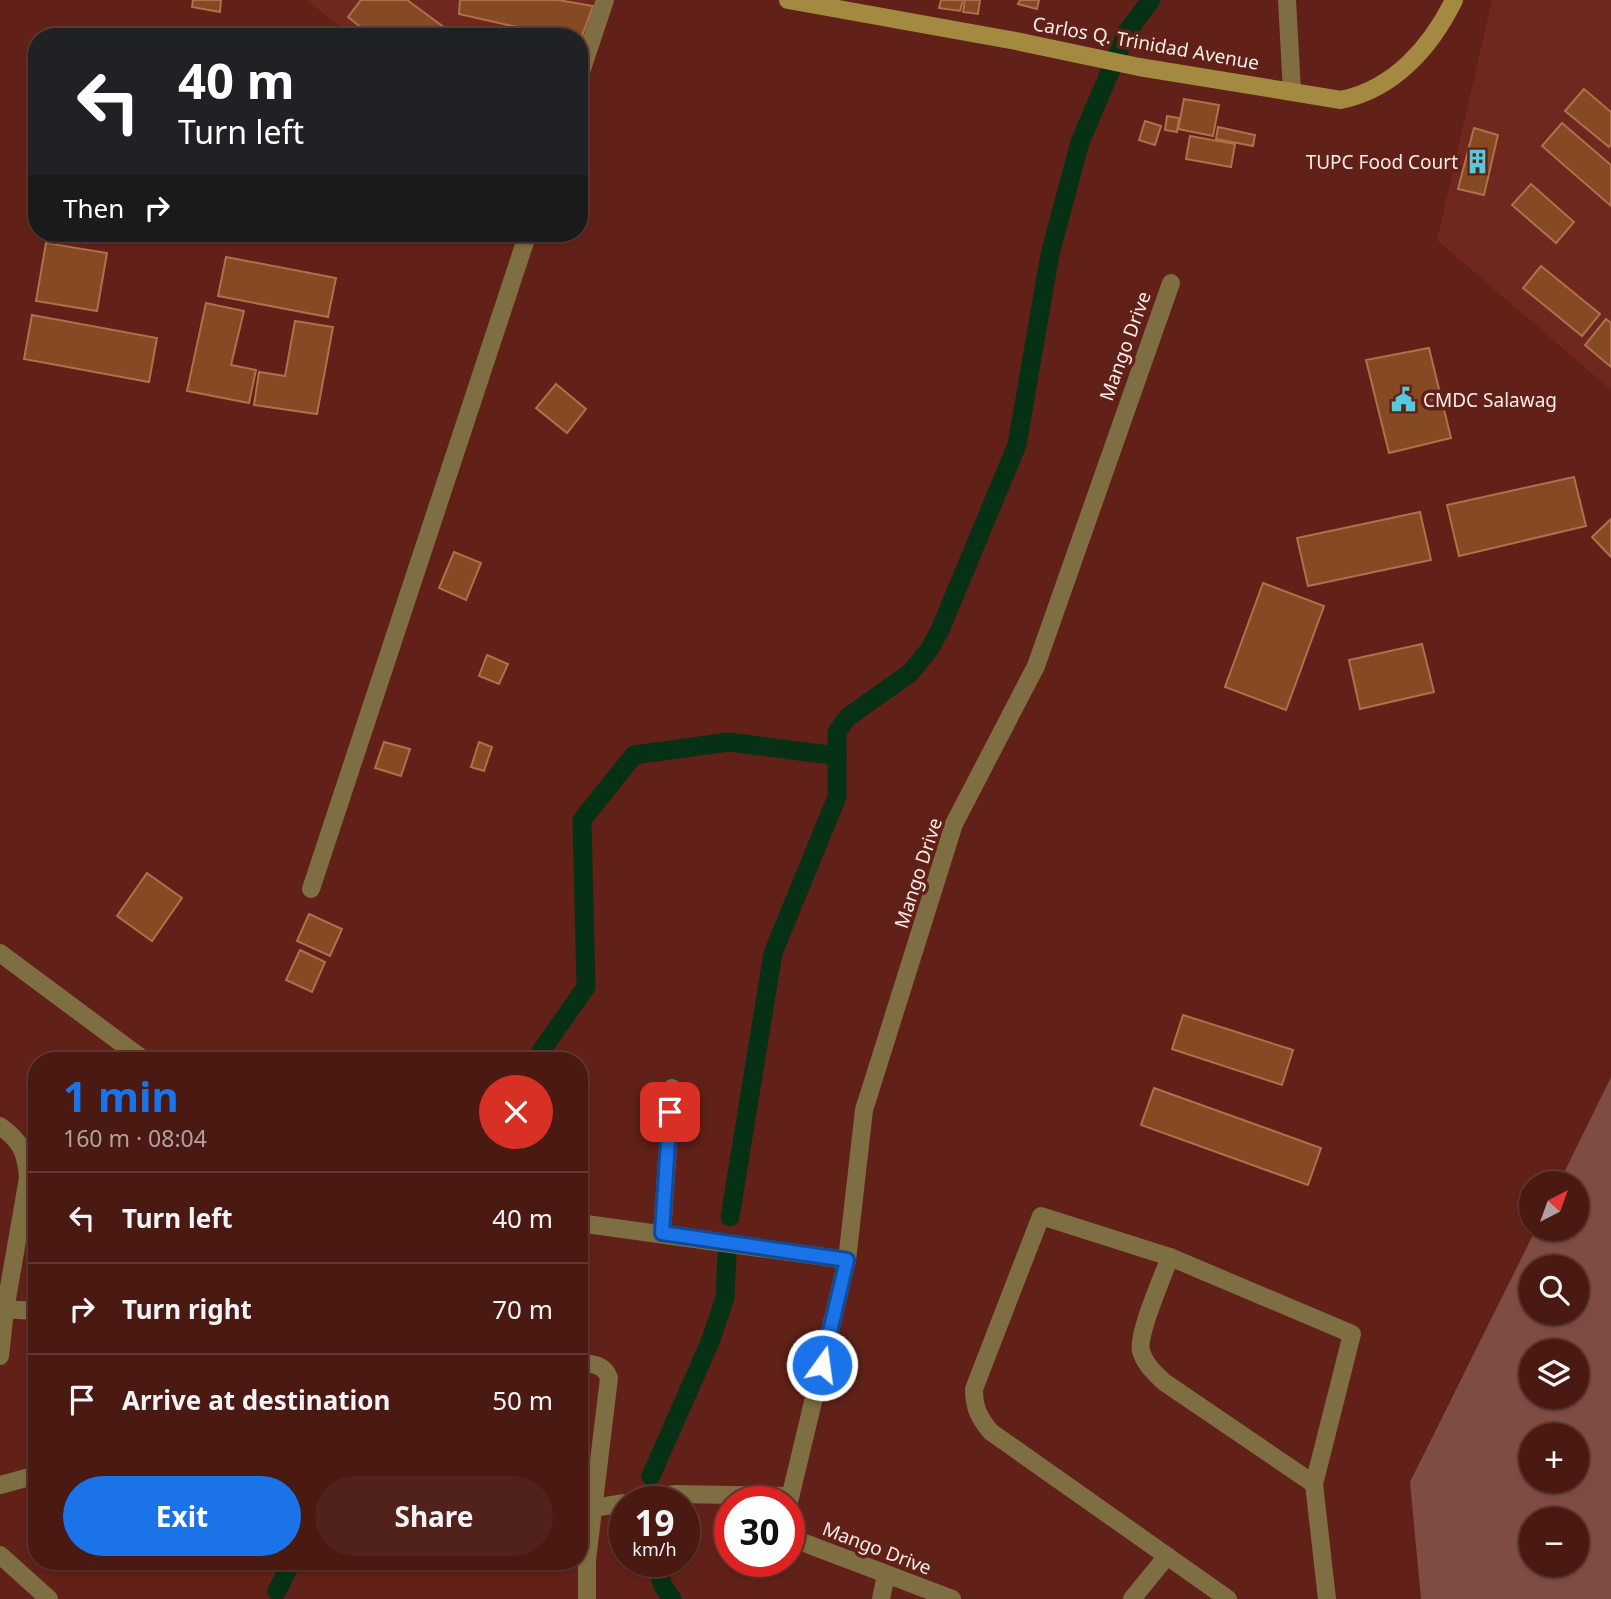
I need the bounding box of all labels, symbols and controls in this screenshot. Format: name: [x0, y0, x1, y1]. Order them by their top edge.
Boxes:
street label: Carlos Q. Trinidad Avenue: [1031, 10, 1261, 76]
text: 40 m: [178, 47, 295, 113]
icon: left: [63, 56, 154, 147]
text: Turn left: [178, 110, 304, 153]
building icon: TUPC Food Court: [1464, 148, 1492, 176]
place label: TUPC Food Court: [1306, 149, 1458, 175]
icon: right: [138, 189, 176, 227]
text: Then: [63, 190, 124, 226]
street label: Mango Drive: [1093, 288, 1157, 404]
public building icon: CMDC Salawag: [1389, 386, 1417, 414]
place label: CMDC Salawag: [1423, 387, 1557, 413]
street label: Mango Drive: [888, 814, 948, 932]
text: 1 min: [63, 1067, 179, 1124]
button: close: [479, 1075, 553, 1149]
pin: [640, 1082, 700, 1142]
icon: arrive: [651, 1093, 689, 1131]
text: 160 m · 08:04: [63, 1122, 207, 1154]
north arrow: [1519, 1171, 1589, 1241]
map controls: [1519, 1171, 1589, 1577]
icon: left: [63, 1199, 101, 1237]
text: Turn left: [122, 1200, 233, 1236]
text: 40 m: [492, 1200, 553, 1236]
button: search: [1519, 1255, 1589, 1325]
icon: right: [63, 1290, 101, 1328]
text: Turn right: [122, 1291, 252, 1327]
text: 70 m: [492, 1291, 553, 1327]
position arrow: [785, 1328, 859, 1402]
button: layers: [1519, 1339, 1589, 1409]
icon: arrive: [63, 1381, 101, 1419]
text: Arrive at destination: [122, 1382, 391, 1418]
text: 50 m: [492, 1382, 553, 1418]
button: +: [1519, 1423, 1589, 1493]
button: Exit: [63, 1476, 301, 1556]
button: Share: [315, 1476, 553, 1556]
speed limit sign: 30: [714, 1486, 805, 1577]
text: 19: [634, 1499, 675, 1546]
button: −: [1519, 1507, 1589, 1577]
street label: Mango Drive: [819, 1515, 935, 1581]
text: km/h: [632, 1537, 677, 1561]

